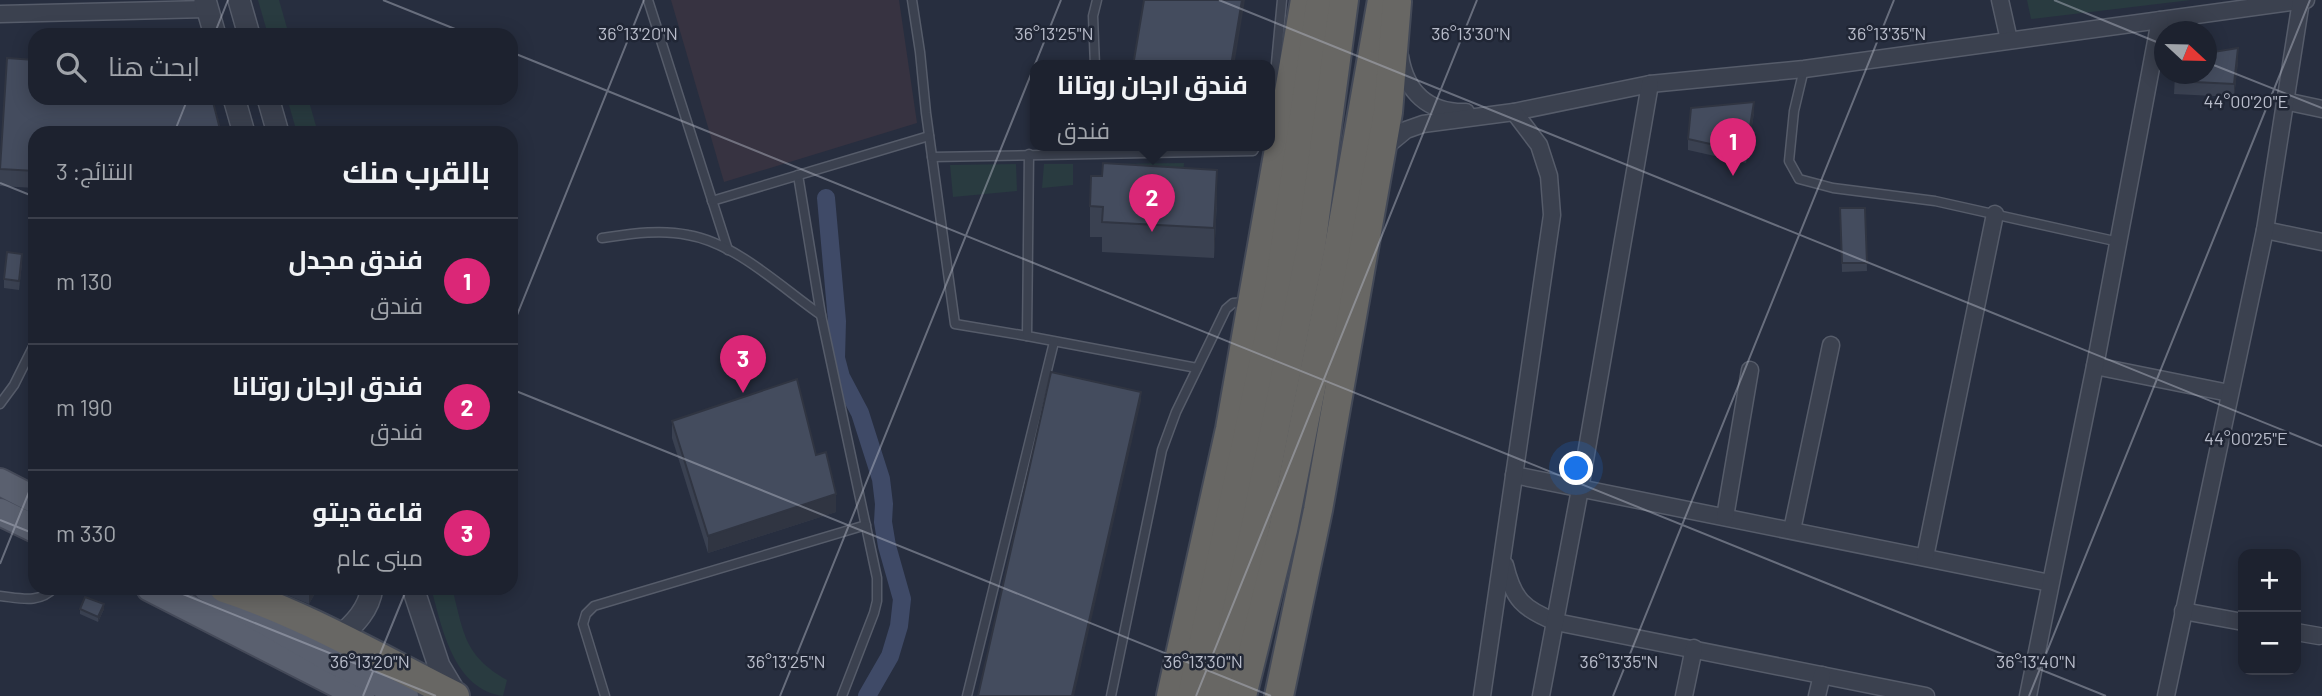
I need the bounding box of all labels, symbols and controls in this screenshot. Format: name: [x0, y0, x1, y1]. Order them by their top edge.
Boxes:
north arrow: [2154, 21, 2217, 84]
text: 36°13'20"N: [598, 22, 678, 44]
text: 36°13'25"N: [1014, 22, 1094, 44]
text: 36°13'30"N: [1431, 22, 1511, 44]
text: 36°13'35"N: [1848, 22, 1926, 44]
search box: [28, 28, 518, 105]
icon: search: [52, 48, 90, 86]
text: ابحث هنا: [108, 50, 200, 81]
popup: [1030, 60, 1275, 151]
text: فندق ارجان روتانا: [1057, 68, 1248, 99]
text: 44°00'20"E: [2204, 90, 2288, 112]
text: فندق: [1057, 116, 1110, 144]
pin: 1: [1710, 118, 1756, 176]
text: بالقرب منك: [342, 153, 490, 189]
text: النتائج: 3: [56, 157, 134, 185]
pin: 2: [1129, 174, 1175, 232]
text: فندق مجدل: [289, 243, 423, 274]
text: 130 m: [56, 267, 113, 295]
text: 1: [463, 267, 471, 295]
text: فندق: [370, 291, 423, 319]
pin: 3: [720, 335, 766, 393]
text: فندق ارجان روتانا: [232, 369, 423, 400]
text: 190 m: [56, 393, 113, 421]
text: 2: [461, 393, 473, 421]
text: فندق: [370, 417, 423, 445]
text: 44°00'25"E: [2204, 427, 2288, 449]
your location: [1559, 451, 1593, 485]
text: قاعة ديتو: [312, 495, 423, 526]
text: 330 m: [56, 519, 116, 547]
text: 3: [461, 519, 473, 547]
text: مبنى عام: [337, 543, 423, 571]
map controls: [2238, 549, 2301, 675]
button: +: [2238, 549, 2301, 612]
button: −: [2238, 612, 2301, 675]
text: 36°13'20"N: [330, 650, 410, 672]
text: 36°13'25"N: [746, 650, 826, 672]
text: 36°13'30"N: [1163, 650, 1243, 672]
text: 36°13'35"N: [1580, 650, 1658, 672]
text: 36°13'40"N: [1996, 650, 2076, 672]

